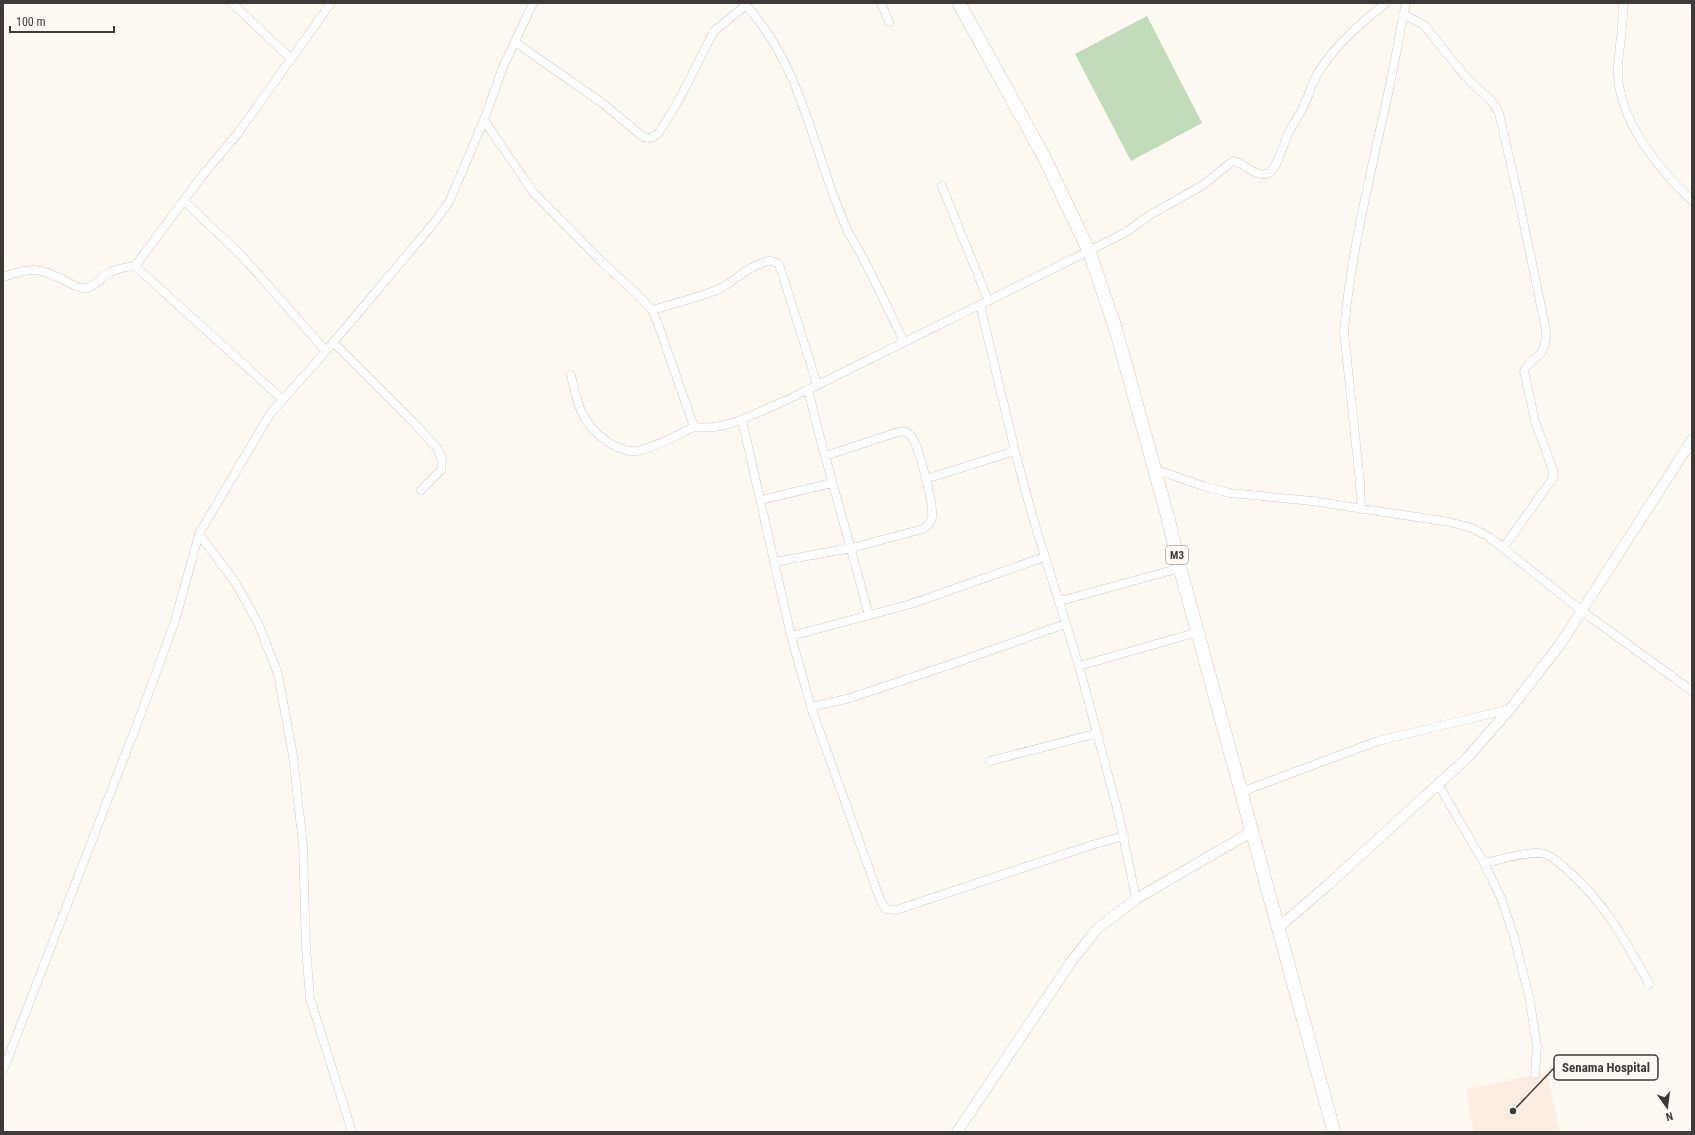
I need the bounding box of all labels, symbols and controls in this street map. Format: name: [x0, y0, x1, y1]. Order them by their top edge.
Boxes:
scale bar: [10, 8, 114, 34]
text: 100 m: [16, 15, 46, 29]
road number: M3: [1166, 546, 1188, 564]
callout: Senama Hospital: [1554, 1055, 1658, 1080]
text: Senama Hospital: [1562, 1060, 1650, 1075]
north arrow: [1647, 1087, 1687, 1127]
text: N: [1664, 1109, 1674, 1123]

